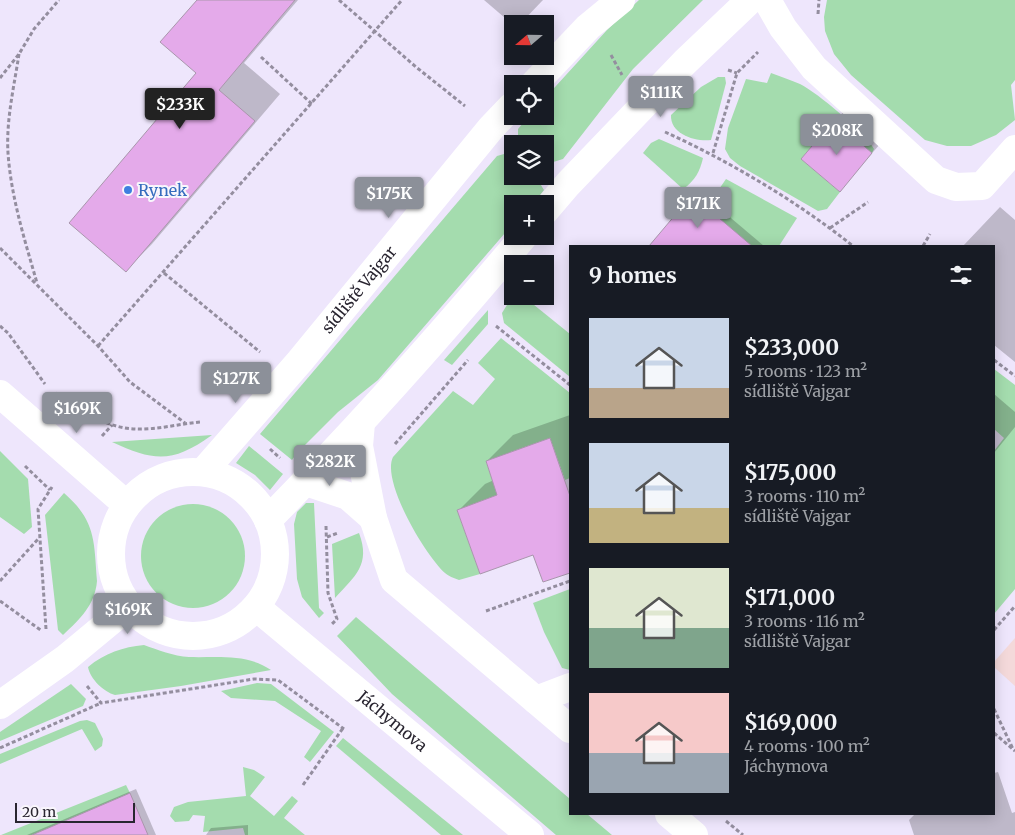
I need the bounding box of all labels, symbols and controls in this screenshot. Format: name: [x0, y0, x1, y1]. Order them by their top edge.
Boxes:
north arrow: [504, 15, 554, 65]
map controls: [504, 15, 554, 305]
button: locate: [504, 75, 554, 125]
pin: $111K: [626, 76, 696, 118]
text: $111K: [639, 82, 683, 102]
pin: $233K: [145, 88, 215, 130]
text: $233K: [156, 94, 204, 114]
pin: $208K: [802, 114, 872, 156]
text: $208K: [811, 120, 863, 140]
button: layers: [504, 135, 554, 185]
pin: $175K: [354, 176, 424, 219]
place label: Rynek: [138, 180, 188, 200]
text: $175K: [366, 183, 412, 203]
marker: Rynek: [122, 184, 134, 196]
pin: $171K: [663, 186, 733, 229]
text: $171K: [676, 193, 720, 213]
button: +: [504, 195, 554, 245]
street label: sídliště Vajgar: [317, 242, 400, 337]
button: −: [504, 255, 554, 305]
icon: filters: [947, 261, 975, 289]
text: 9 homes: [589, 262, 677, 289]
text: $233,000: [744, 334, 839, 361]
icon: home: [629, 338, 689, 398]
text: 5 rooms · 123 m²: [744, 361, 867, 381]
pin: $127K: [201, 362, 271, 404]
text: $127K: [212, 368, 260, 388]
text: sídliště Vajgar: [744, 381, 851, 401]
pin: $169K: [42, 392, 112, 434]
text: $169K: [53, 398, 101, 418]
pin: $282K: [295, 444, 365, 487]
text: $282K: [305, 451, 355, 471]
text: $175,000: [744, 459, 837, 486]
icon: home: [629, 463, 689, 523]
text: 3 rooms · 110 m²: [744, 486, 865, 506]
text: sídliště Vajgar: [744, 506, 851, 526]
text: $171,000: [744, 584, 835, 611]
icon: home: [629, 588, 689, 648]
pin: $169K: [93, 592, 163, 635]
text: $169K: [104, 599, 152, 619]
text: 3 rooms · 116 m²: [744, 611, 865, 631]
text: sídliště Vajgar: [744, 631, 851, 651]
street label: Jáchymova: [353, 686, 432, 756]
text: $169,000: [744, 709, 837, 736]
icon: home: [629, 713, 689, 773]
text: 4 rooms · 100 m²: [744, 736, 870, 756]
text: Jáchymova: [744, 756, 828, 776]
scale bar: [15, 800, 135, 823]
text: 20 m: [22, 803, 56, 821]

